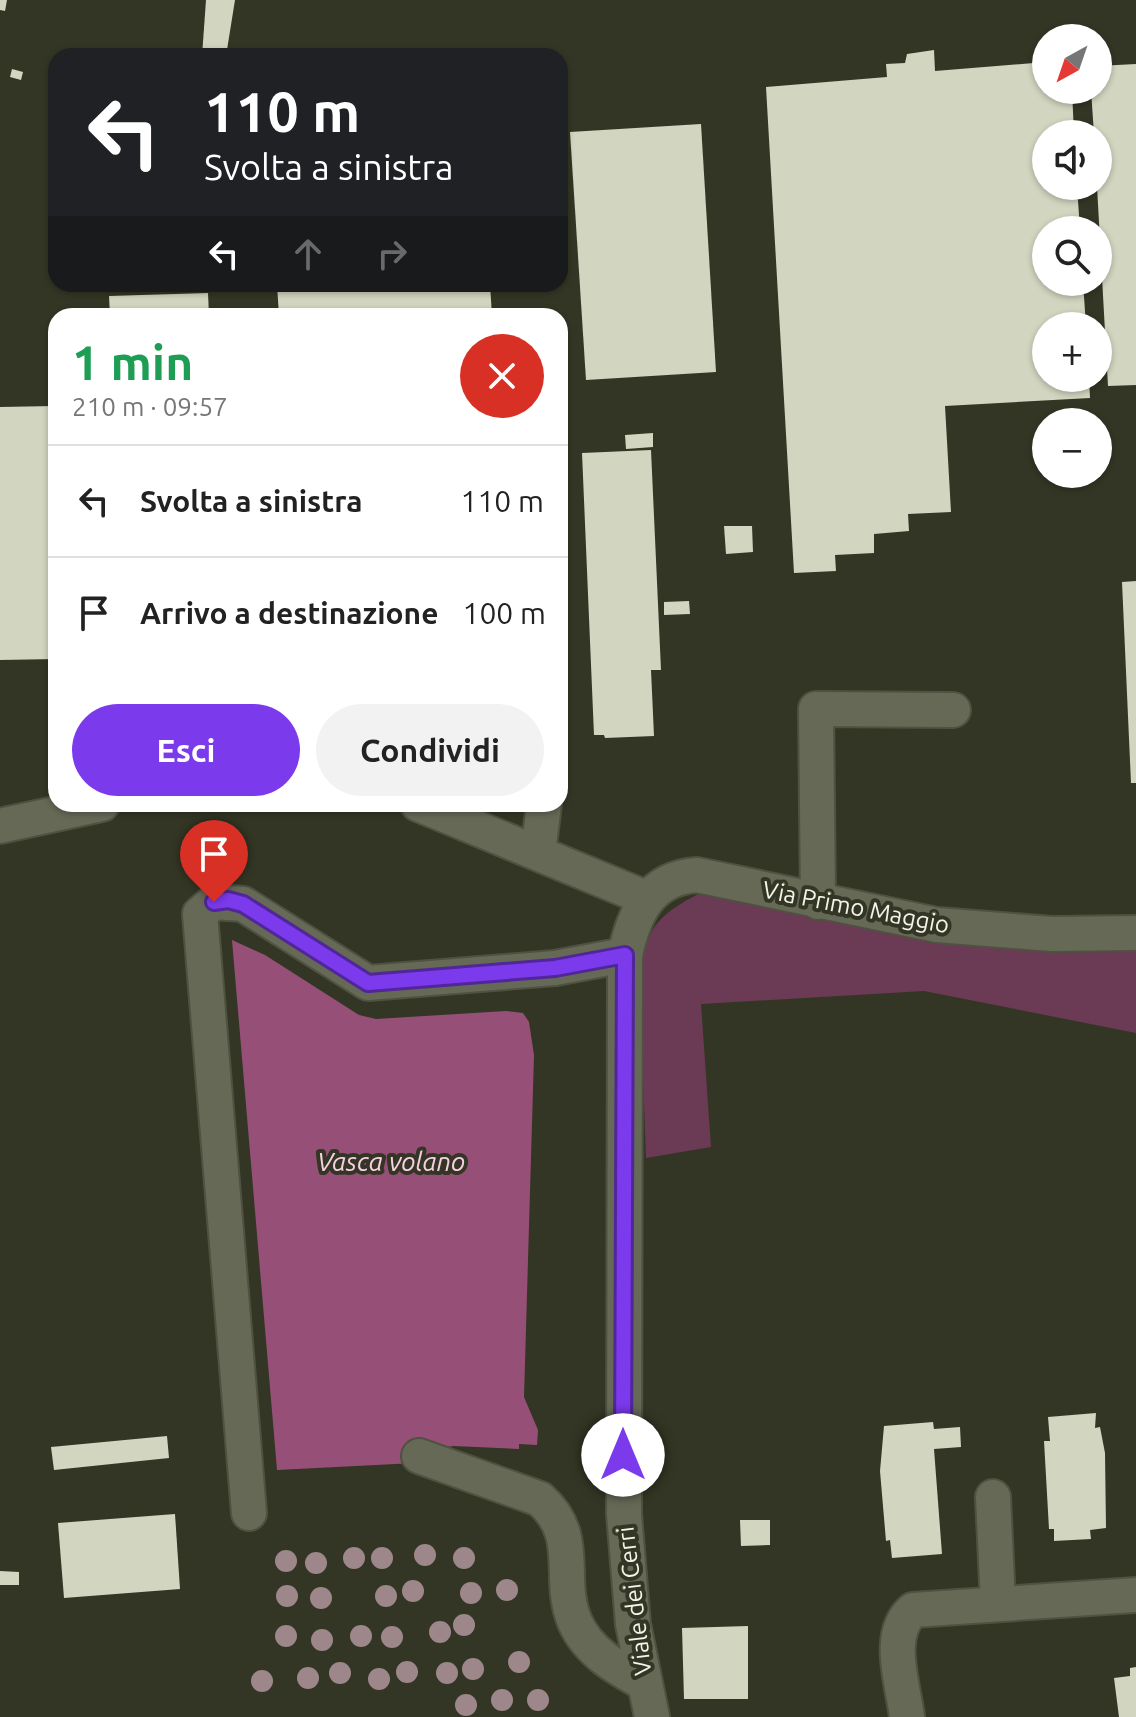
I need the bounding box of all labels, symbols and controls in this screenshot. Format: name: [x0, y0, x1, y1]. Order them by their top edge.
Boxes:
north arrow: [1032, 24, 1112, 104]
map controls: [1032, 24, 1112, 488]
icon: left: [72, 80, 176, 184]
text: 110 m: [204, 80, 360, 143]
button: sound: [1032, 120, 1112, 200]
text: Svolta a sinistra: [204, 146, 454, 187]
button: search: [1032, 216, 1112, 296]
icon: left: [202, 232, 246, 276]
icon: ahead: [286, 232, 330, 276]
icon: right: [370, 232, 414, 276]
button: +: [1032, 312, 1112, 392]
button: close: [460, 334, 544, 418]
text: 1 min: [72, 335, 193, 389]
text: 210 m · 09:57: [72, 392, 228, 421]
button: −: [1032, 408, 1112, 488]
icon: left: [72, 479, 116, 523]
text: Svolta a sinistra: [140, 484, 363, 518]
text: 110 m: [460, 484, 544, 518]
icon: arrive: [72, 591, 116, 635]
text: Arrivo a destinazione: [140, 596, 438, 630]
text: 100 m: [462, 596, 546, 630]
button: Esci: [72, 704, 300, 796]
button: Condividi: [316, 704, 544, 796]
pin: [180, 820, 248, 902]
icon: arrive: [192, 832, 236, 876]
street label: Via Primo Maggio: [760, 876, 952, 938]
water label: Vasca volano: [317, 1147, 465, 1176]
position arrow: [581, 1413, 665, 1497]
street label: Viale dei Cerri: [611, 1525, 657, 1677]

